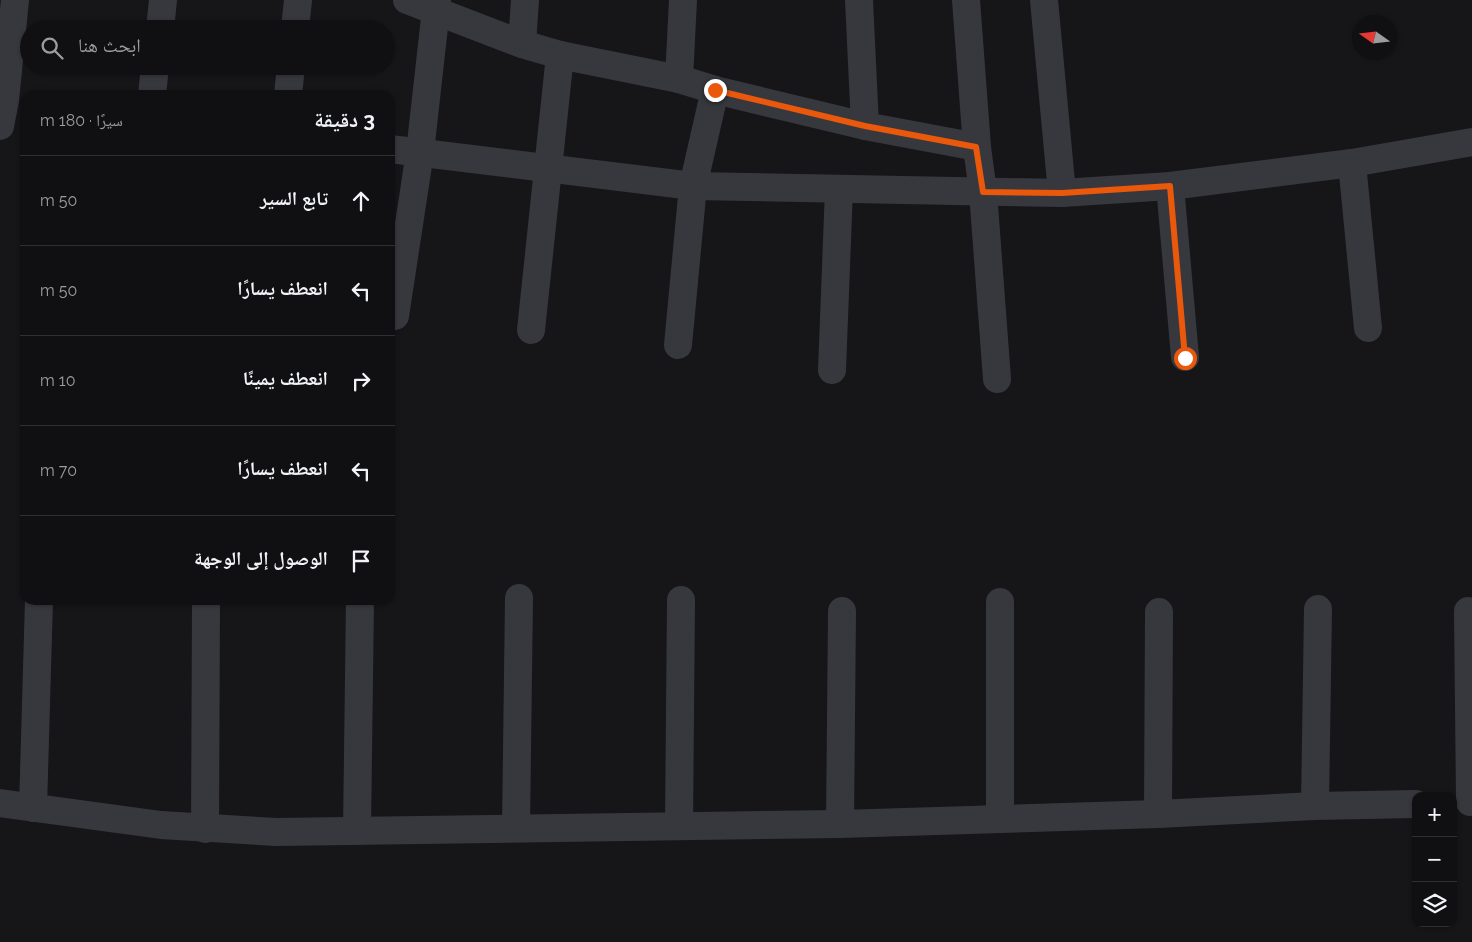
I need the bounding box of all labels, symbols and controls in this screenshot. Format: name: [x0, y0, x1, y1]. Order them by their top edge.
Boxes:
north arrow: [1352, 15, 1397, 60]
search box: [20, 20, 395, 75]
icon: search: [38, 34, 66, 62]
text: ابحث هنا: [78, 34, 141, 56]
route end: [704, 79, 727, 102]
text: 3 دقيقة: [314, 107, 375, 132]
text: سيرًا · 180 m: [40, 111, 123, 130]
text: تابع السير: [260, 187, 328, 209]
icon: ahead: [347, 187, 375, 215]
text: 50 m: [40, 191, 77, 210]
text: انعطف يسارًا: [237, 277, 328, 299]
icon: left: [347, 277, 375, 305]
text: 50 m: [40, 281, 77, 300]
route start: [1174, 347, 1197, 370]
text: انعطف يمينًا: [243, 367, 328, 389]
icon: right: [347, 367, 375, 395]
text: 10 m: [40, 371, 75, 390]
text: انعطف يسارًا: [237, 457, 328, 479]
icon: left: [347, 457, 375, 485]
text: 70 m: [40, 461, 77, 480]
text: الوصول إلى الوجهة: [194, 547, 328, 569]
icon: arrive: [347, 547, 375, 575]
map controls: [1412, 792, 1457, 927]
button: +: [1412, 792, 1457, 837]
button: −: [1412, 837, 1457, 882]
button: layers: [1412, 882, 1457, 927]

